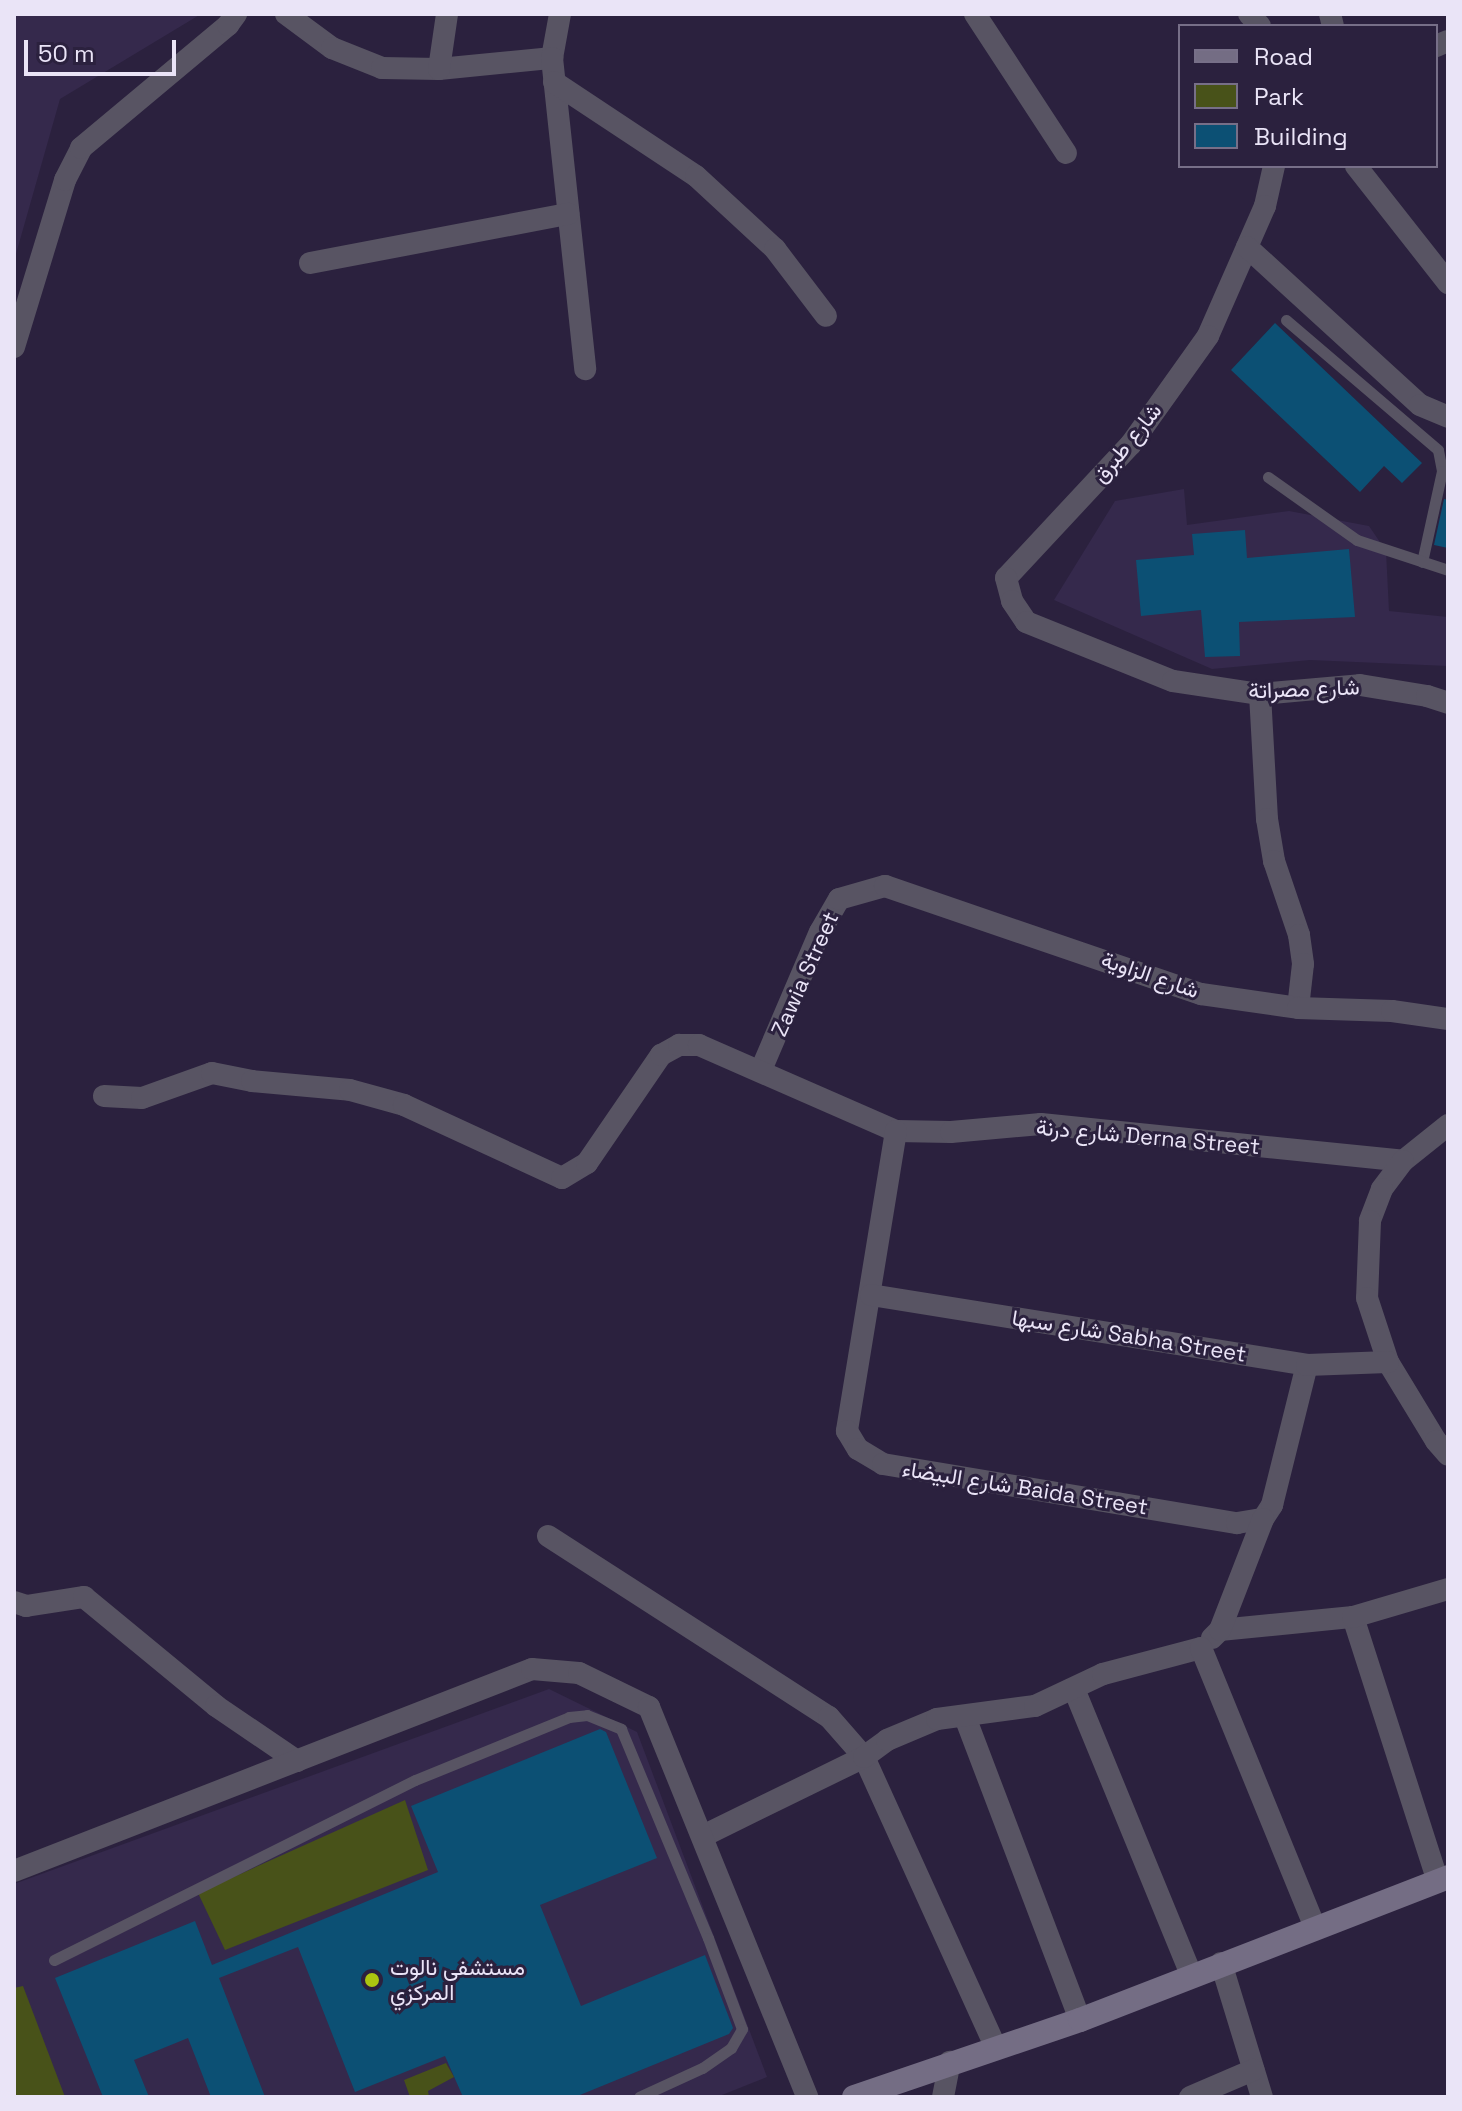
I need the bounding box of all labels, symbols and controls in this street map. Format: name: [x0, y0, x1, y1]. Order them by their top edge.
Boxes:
scale bar: [28, 24, 180, 74]
legend: [1178, 24, 1438, 168]
text: 50 m: [38, 38, 95, 69]
text: Road: [1254, 41, 1313, 72]
text: Park: [1254, 81, 1304, 112]
text: Building: [1254, 121, 1348, 152]
street label: شارع طبرق: [1087, 398, 1167, 488]
street label: شارع مصراتة: [1248, 674, 1360, 704]
street label: Zawia Street: [766, 908, 844, 1040]
street label: شارع الزاوية: [1098, 946, 1202, 1004]
street label: شارع درنة Derna Street: [1035, 1114, 1261, 1160]
street label: شارع سبها Sabha Street: [1010, 1304, 1248, 1368]
street label: شارع البيضاء Baida Street: [900, 1456, 1150, 1520]
place label: مستشفى نالوت المركزي: [390, 1954, 525, 2006]
marker: مستشفى نالوت المركزي: [361, 1969, 383, 1991]

